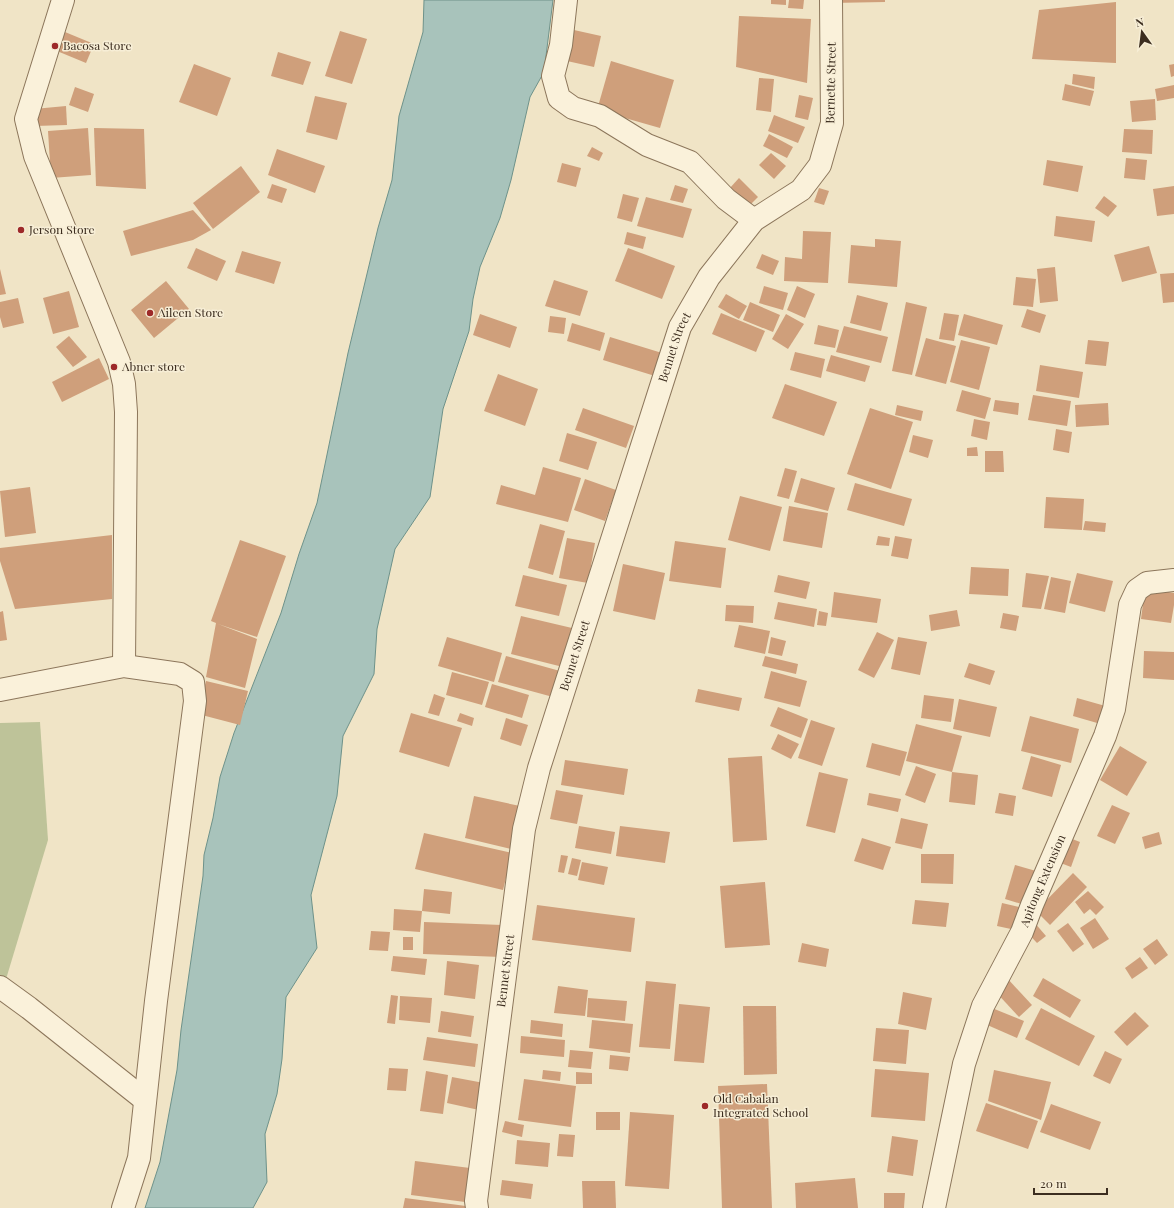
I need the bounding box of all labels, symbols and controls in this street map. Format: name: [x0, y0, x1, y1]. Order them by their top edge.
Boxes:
north arrow: [1122, 12, 1162, 52]
text: N: [1134, 14, 1145, 30]
place label: Bacosa Store: [63, 37, 132, 53]
marker: Bacosa Store: [50, 41, 60, 51]
street label: Bernette Street: [821, 41, 839, 124]
place label: Jerson Store: [28, 221, 95, 237]
marker: Jerson Store: [16, 225, 26, 235]
place label: Aileen Store: [157, 304, 223, 320]
marker: Aileen Store: [145, 308, 155, 318]
street label: Bennet Street: [654, 308, 694, 384]
place label: Abner store: [121, 358, 185, 374]
marker: Abner store: [109, 362, 119, 372]
street label: Bennet Street: [555, 617, 593, 693]
street label: Apitong Extension: [1015, 832, 1069, 930]
street label: Bennet Street: [492, 933, 517, 1008]
place label: Old Cabalan Integrated School: [713, 1090, 809, 1120]
marker: Old Cabalan Integrated School: [700, 1101, 710, 1111]
scale bar: [1034, 1170, 1107, 1196]
text: 20 m: [1040, 1175, 1067, 1191]

